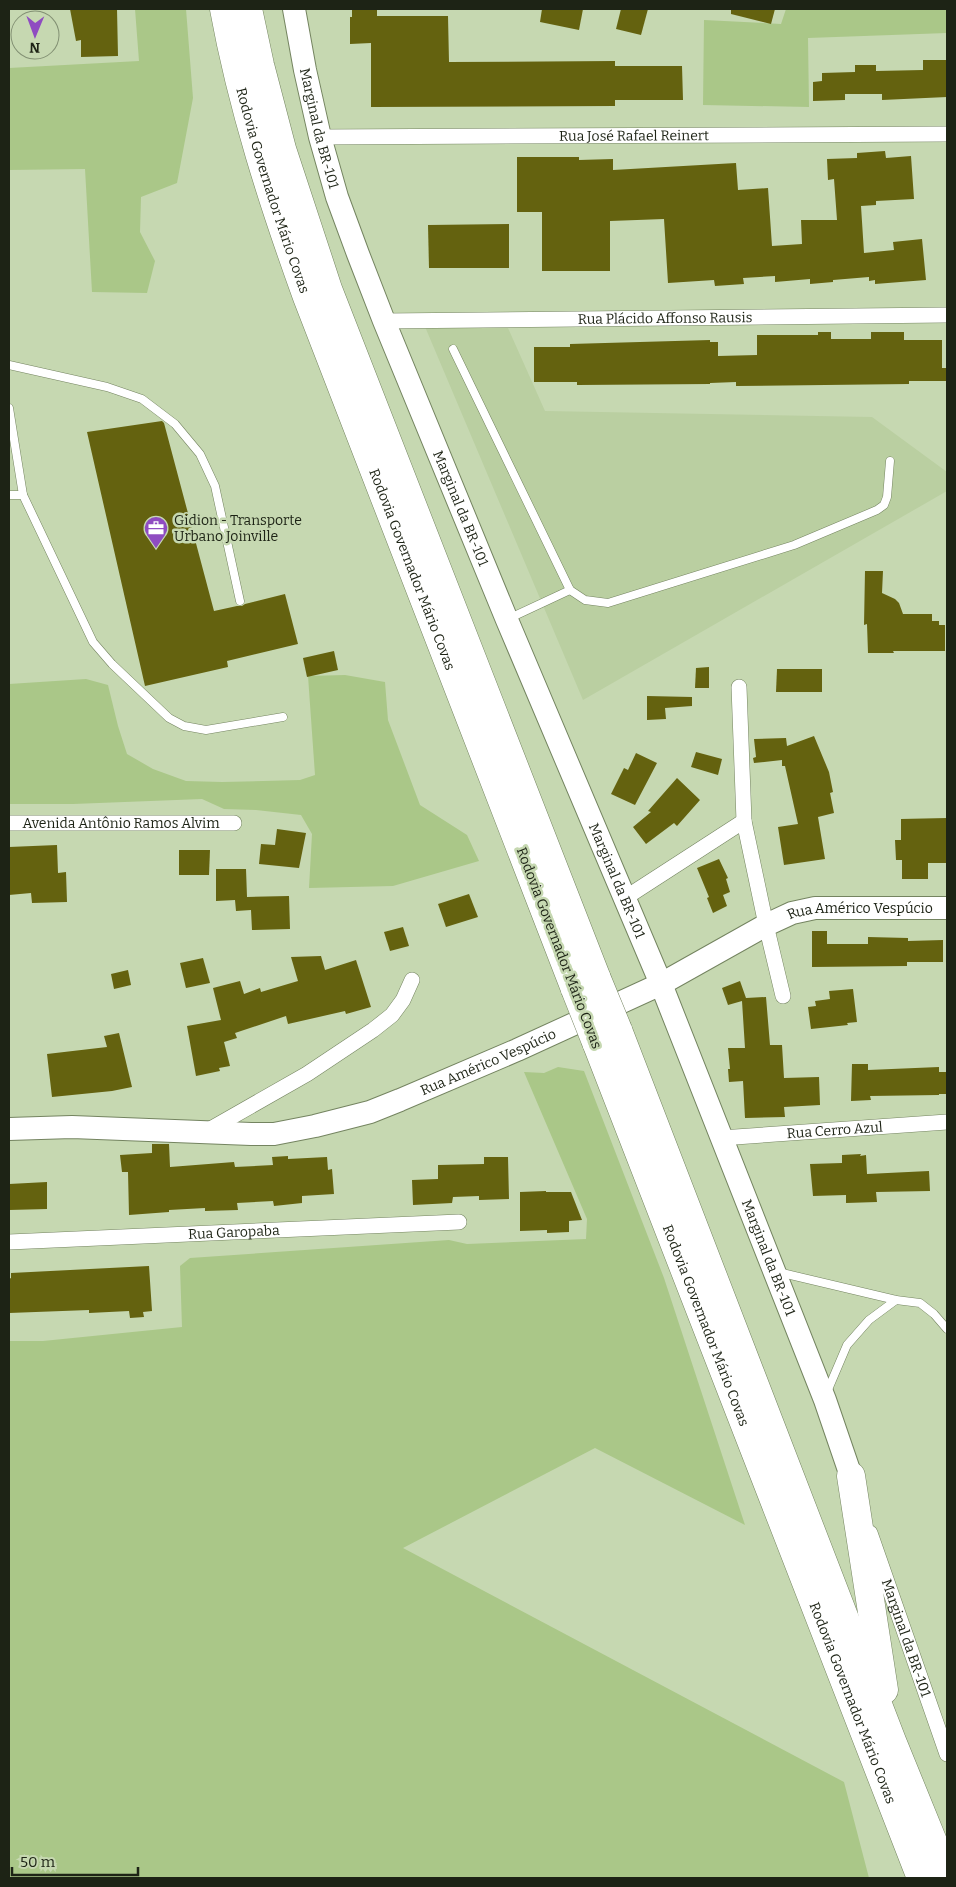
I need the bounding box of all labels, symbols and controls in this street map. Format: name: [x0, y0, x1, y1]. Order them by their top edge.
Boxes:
north arrow: [10, 10, 60, 60]
text: N: [29, 39, 40, 56]
street label: Marginal da BR-101: [296, 66, 343, 191]
street label: Rodovia Governador Mário Covas: [233, 86, 313, 295]
street label: Rua José Rafael Reinert: [559, 127, 709, 144]
street label: Rua Plácido Affonso Rausis: [578, 309, 752, 327]
street label: Marginal da BR-101: [430, 448, 492, 569]
street label: Rodovia Governador Mário Covas: [366, 466, 459, 672]
place label: Gidion - Transporte Urbano Joinville: [174, 512, 302, 545]
office icon: Gidion - Transporte Urbano Joinville: [143, 515, 169, 549]
street label: Avenida Antônio Ramos Alvim: [22, 815, 220, 832]
street label: Marginal da BR-101: [585, 820, 649, 941]
street label: Rodovia Governador Mário Covas: [513, 845, 605, 1051]
street label: Rua Américo Vespúcio: [784, 900, 933, 923]
street label: Rua Américo Vespúcio: [418, 1025, 559, 1099]
street label: Rua Cerro Azul: [786, 1118, 883, 1142]
street label: Marginal da BR-101: [738, 1197, 799, 1318]
street label: Rua Garopaba: [188, 1221, 280, 1243]
street label: Rodovia Governador Mário Covas: [659, 1222, 753, 1428]
street label: Marginal da BR-101: [878, 1577, 935, 1699]
street label: Rodovia Governador Mário Covas: [806, 1600, 900, 1806]
scale bar: [12, 1844, 139, 1876]
text: 50 m: [20, 1853, 56, 1871]

